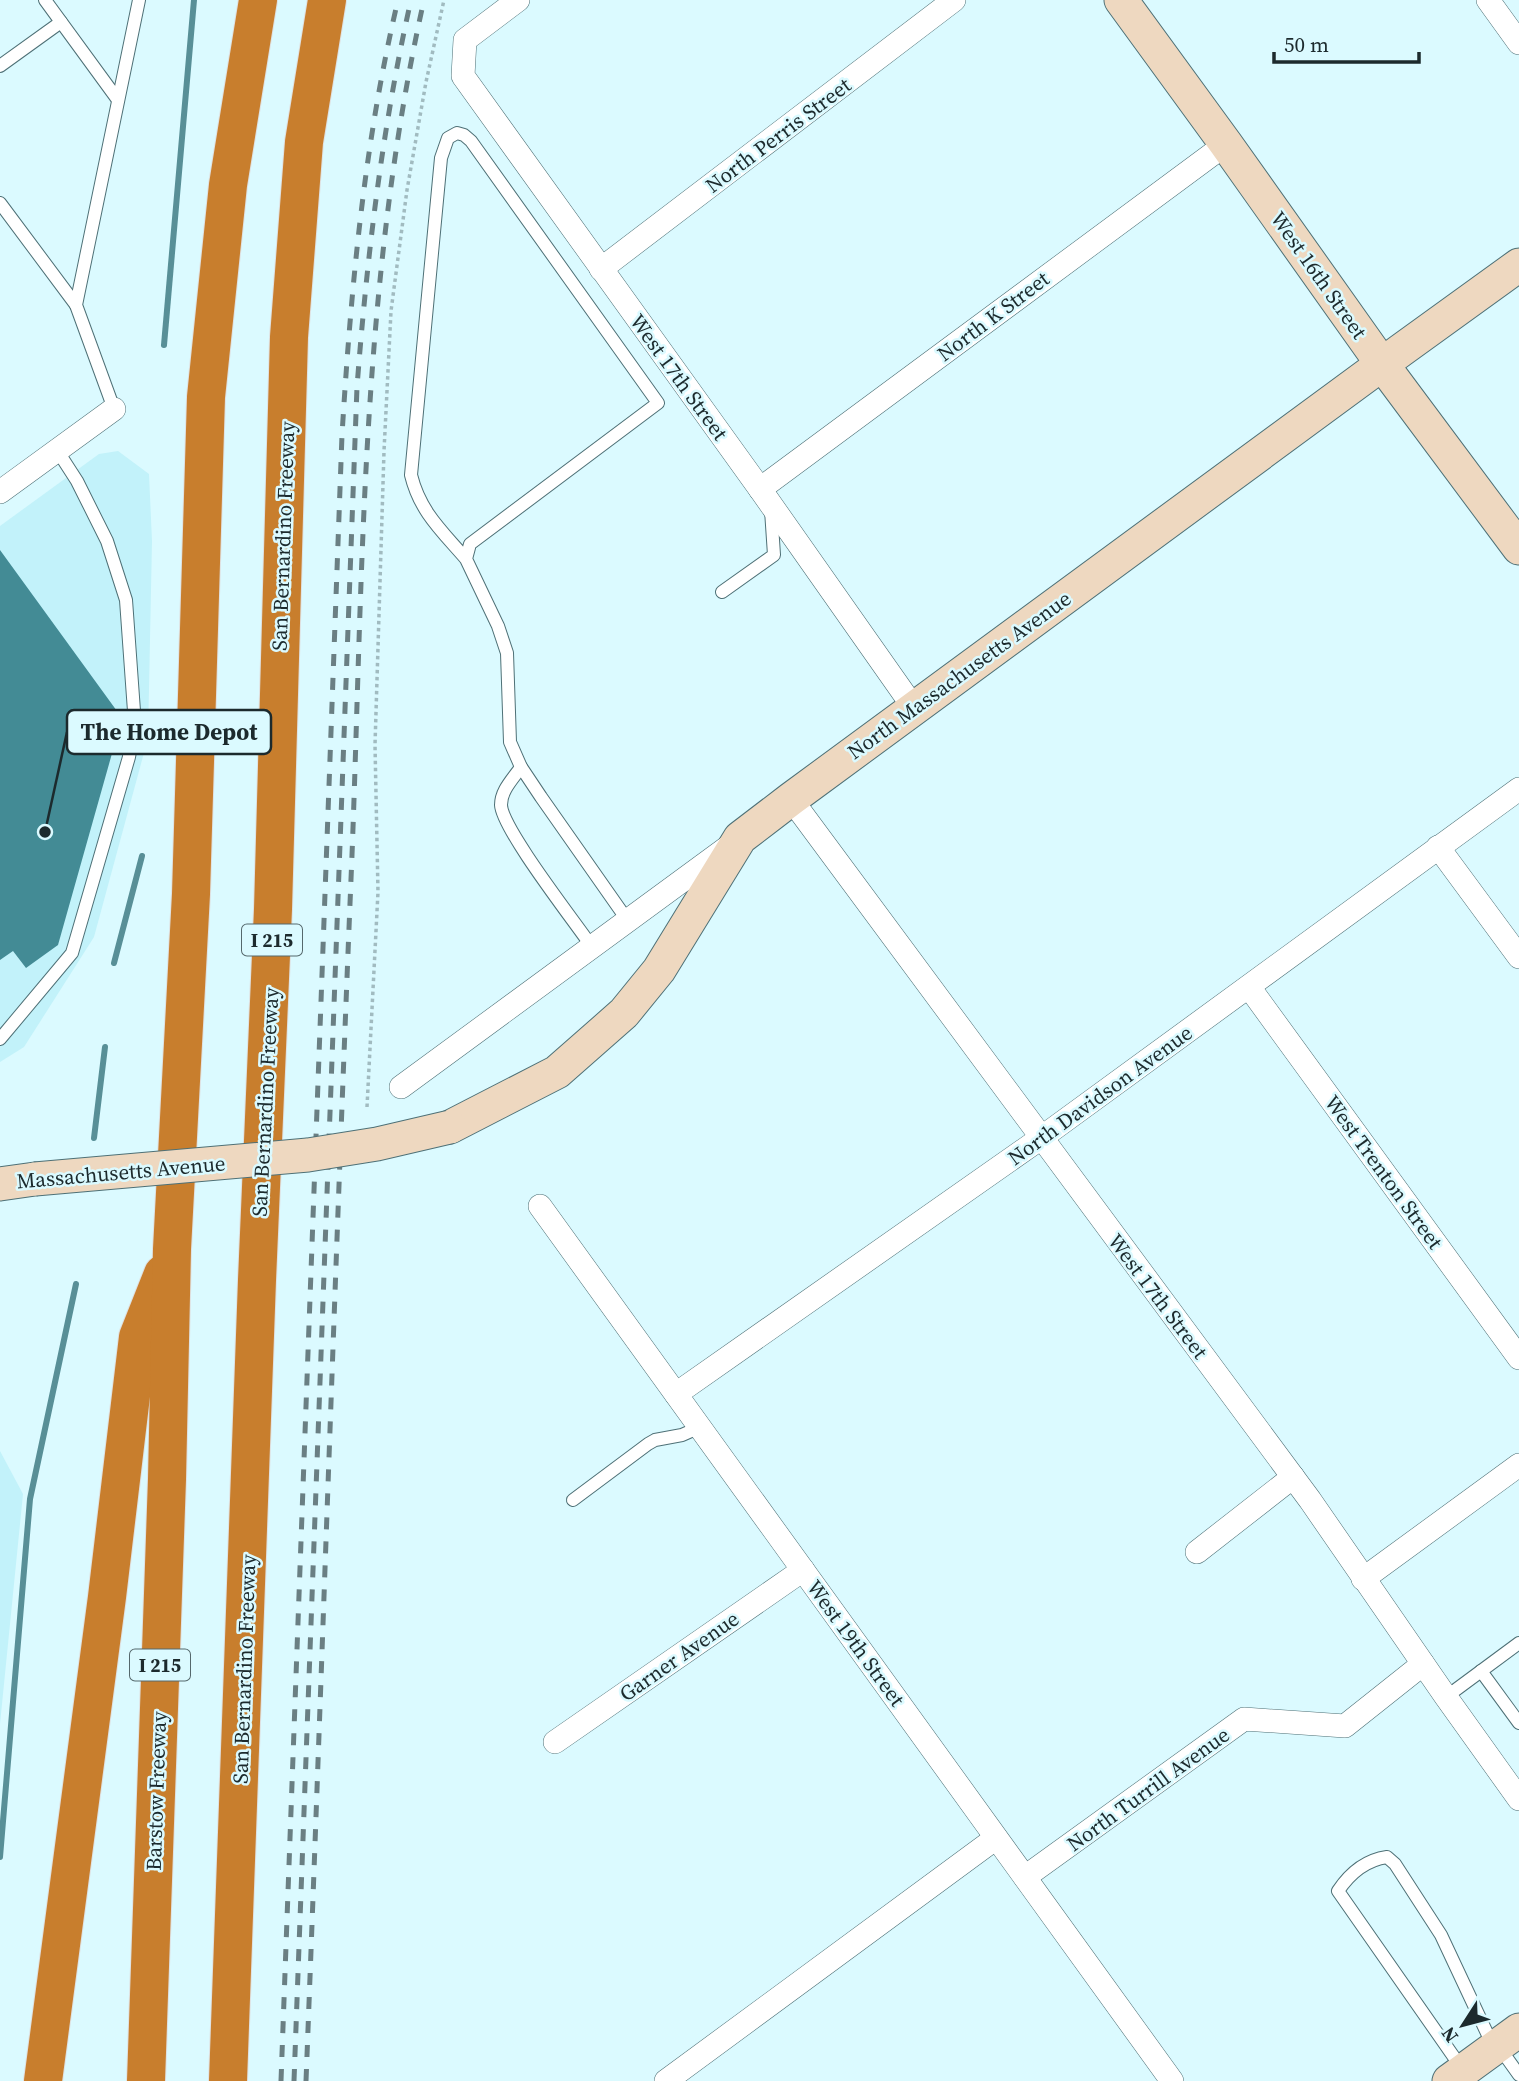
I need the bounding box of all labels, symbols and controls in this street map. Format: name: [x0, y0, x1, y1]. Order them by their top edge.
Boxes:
scale bar: [1274, 21, 1419, 65]
text: 50 m: [1284, 30, 1329, 59]
street label: North Perris Street: [699, 71, 857, 199]
street label: West 16th Street: [1264, 205, 1374, 345]
street label: North K Street: [931, 264, 1055, 368]
street label: West 17th Street: [623, 308, 735, 446]
street label: San Bernardino Freeway: [265, 421, 302, 651]
street label: North Massachusetts Avenue: [841, 584, 1077, 766]
callout: The Home Depot: [67, 710, 271, 754]
text: The Home Depot: [81, 716, 258, 748]
road number: I 215: [242, 924, 302, 956]
street label: San Bernardino Freeway: [245, 986, 286, 1217]
street label: North Davidson Avenue: [1002, 1018, 1198, 1172]
street label: West Trenton Street: [1318, 1089, 1450, 1255]
street label: Massachusetts Avenue: [15, 1148, 227, 1196]
street label: West 17th Street: [1101, 1227, 1215, 1365]
street label: San Bernardino Freeway: [226, 1554, 263, 1784]
street label: West 19th Street: [800, 1574, 912, 1712]
street label: Garner Avenue: [613, 1604, 745, 1708]
road number: I 215: [130, 1650, 190, 1680]
street label: Barstow Freeway: [139, 1711, 173, 1871]
street label: North Turrill Avenue: [1061, 1720, 1235, 1858]
north arrow: [1428, 1990, 1498, 2060]
text: N: [1435, 2022, 1464, 2048]

